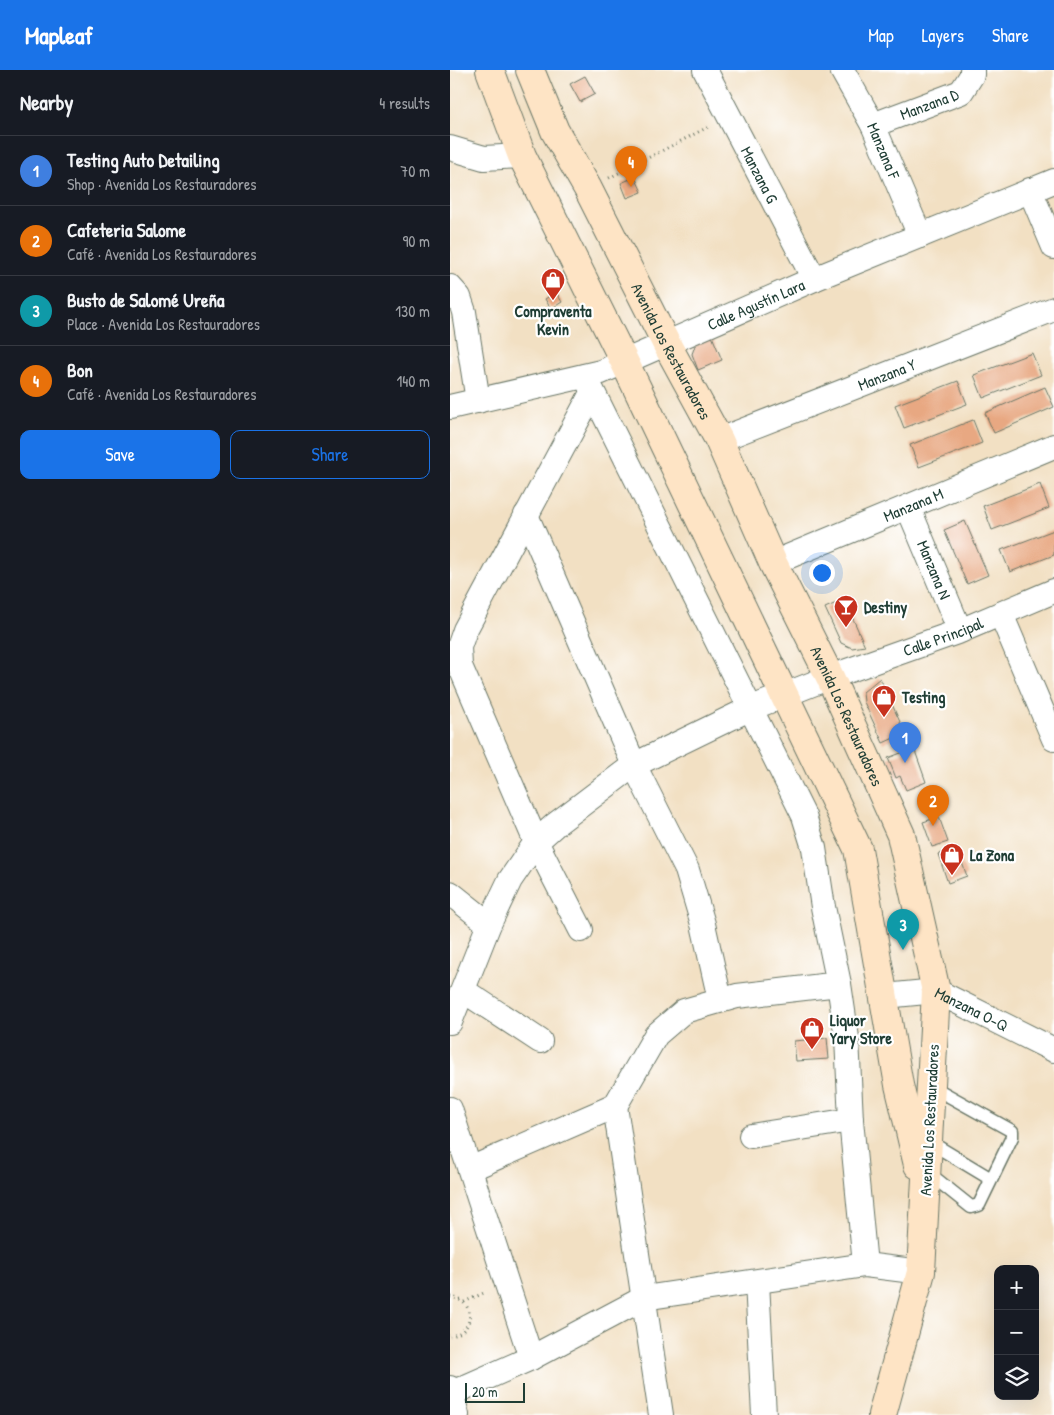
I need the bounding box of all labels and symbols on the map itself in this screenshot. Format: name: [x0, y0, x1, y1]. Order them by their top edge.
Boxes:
street label: Manzana D: [897, 83, 962, 125]
street label: Manzana F: [862, 119, 906, 183]
street label: Manzana G: [736, 142, 784, 207]
pin: 4: [615, 146, 647, 187]
shop icon: Compraventa Kevin: [540, 267, 566, 301]
street label: Calle Agustín Lara: [704, 273, 808, 335]
street label: Avenida Los Restauradores: [626, 279, 717, 423]
place label: Compraventa Kevin: [514, 300, 592, 340]
street label: Manzana Y: [854, 353, 919, 396]
street label: Manzana M: [880, 482, 947, 527]
street label: Manzana N: [912, 537, 956, 603]
your location: [809, 560, 835, 586]
bar icon: Destiny: [833, 594, 859, 628]
place label: Destiny: [864, 596, 907, 619]
street label: Calle Principal: [900, 611, 987, 661]
street label: Avenida Los Restauradores: [805, 642, 889, 789]
shop icon: Testing: [871, 684, 897, 718]
place label: Testing: [901, 686, 945, 709]
pin: 1: [889, 722, 921, 763]
pin: 2: [917, 785, 949, 826]
shop icon: La Zona: [939, 842, 965, 876]
place label: La Zona: [970, 844, 1015, 866]
pin: 3: [887, 909, 919, 950]
street label: Manzana O-Q: [931, 981, 1012, 1036]
place label: Liquor Yary Store: [830, 1009, 892, 1050]
shop icon: Liquor Yary Store: [799, 1016, 825, 1050]
street label: Avenida Los Restauradores: [914, 1044, 944, 1196]
scale bar: [465, 1380, 525, 1403]

